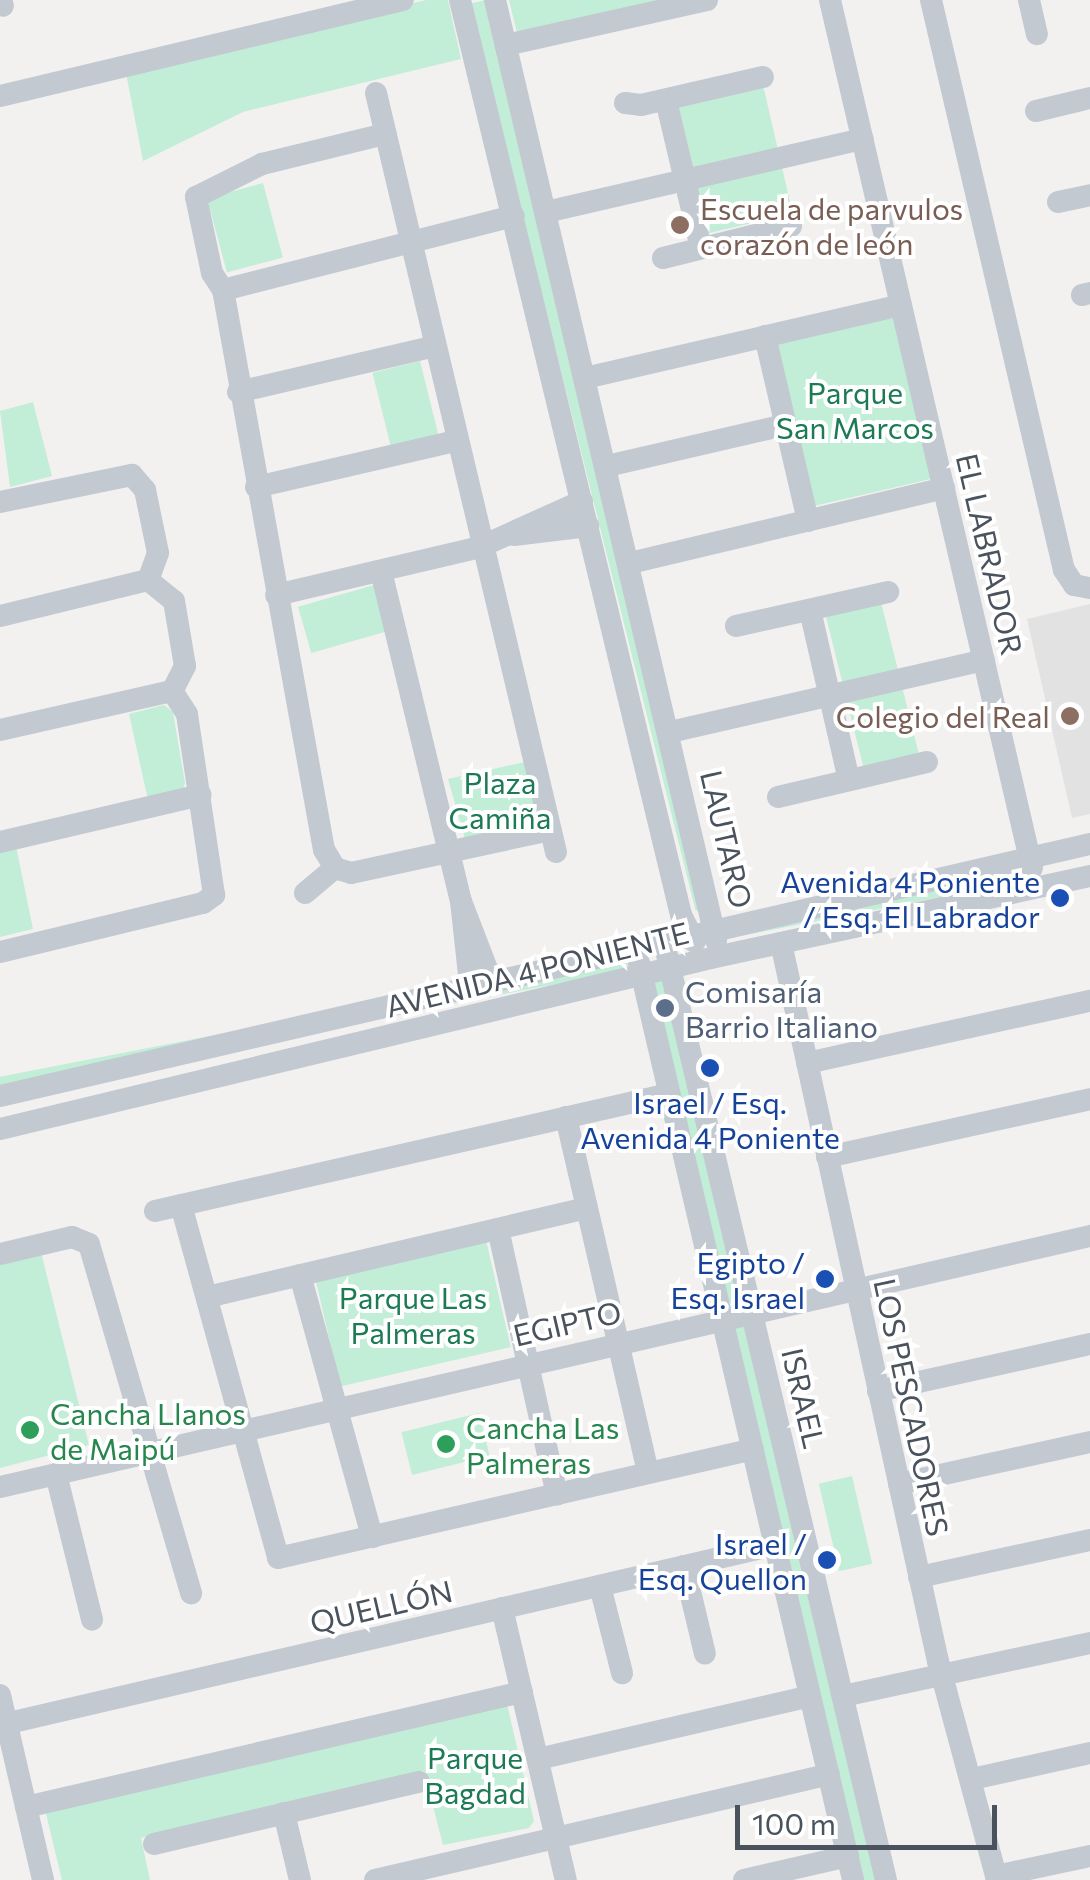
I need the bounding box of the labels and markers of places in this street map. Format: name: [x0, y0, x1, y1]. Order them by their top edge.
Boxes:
place label: Escuela de parvulos corazón de león: [700, 190, 963, 260]
marker: Escuela de parvulos corazón de león: [669, 214, 691, 236]
place label: Colegio del Real: [836, 698, 1050, 734]
marker: Colegio del Real: [1059, 705, 1081, 727]
place label: Avenida 4 Poniente / Esq. El Labrador: [780, 863, 1040, 934]
marker: Avenida 4 Poniente / Esq. El Labrador: [1049, 887, 1071, 909]
place label: Comisaría Barrio Italiano: [685, 973, 878, 1044]
marker: Comisaría Barrio Italiano: [654, 997, 676, 1019]
marker: Israel / Esq. Avenida 4 Poniente: [699, 1057, 721, 1079]
place label: Israel / Esq. Avenida 4 Poniente: [580, 1084, 840, 1154]
place label: Egipto / Esq. Israel: [670, 1244, 805, 1314]
marker: Egipto / Esq. Israel: [814, 1268, 836, 1290]
place label: Cancha Llanos de Maipú: [50, 1395, 246, 1466]
place label: Cancha Las Palmeras: [466, 1409, 619, 1480]
marker: Cancha Llanos de Maipú: [19, 1419, 41, 1441]
marker: Cancha Las Palmeras: [435, 1433, 457, 1455]
place label: Israel / Esq. Quellon: [638, 1525, 807, 1596]
marker: Israel / Esq. Quellon: [816, 1549, 838, 1571]

